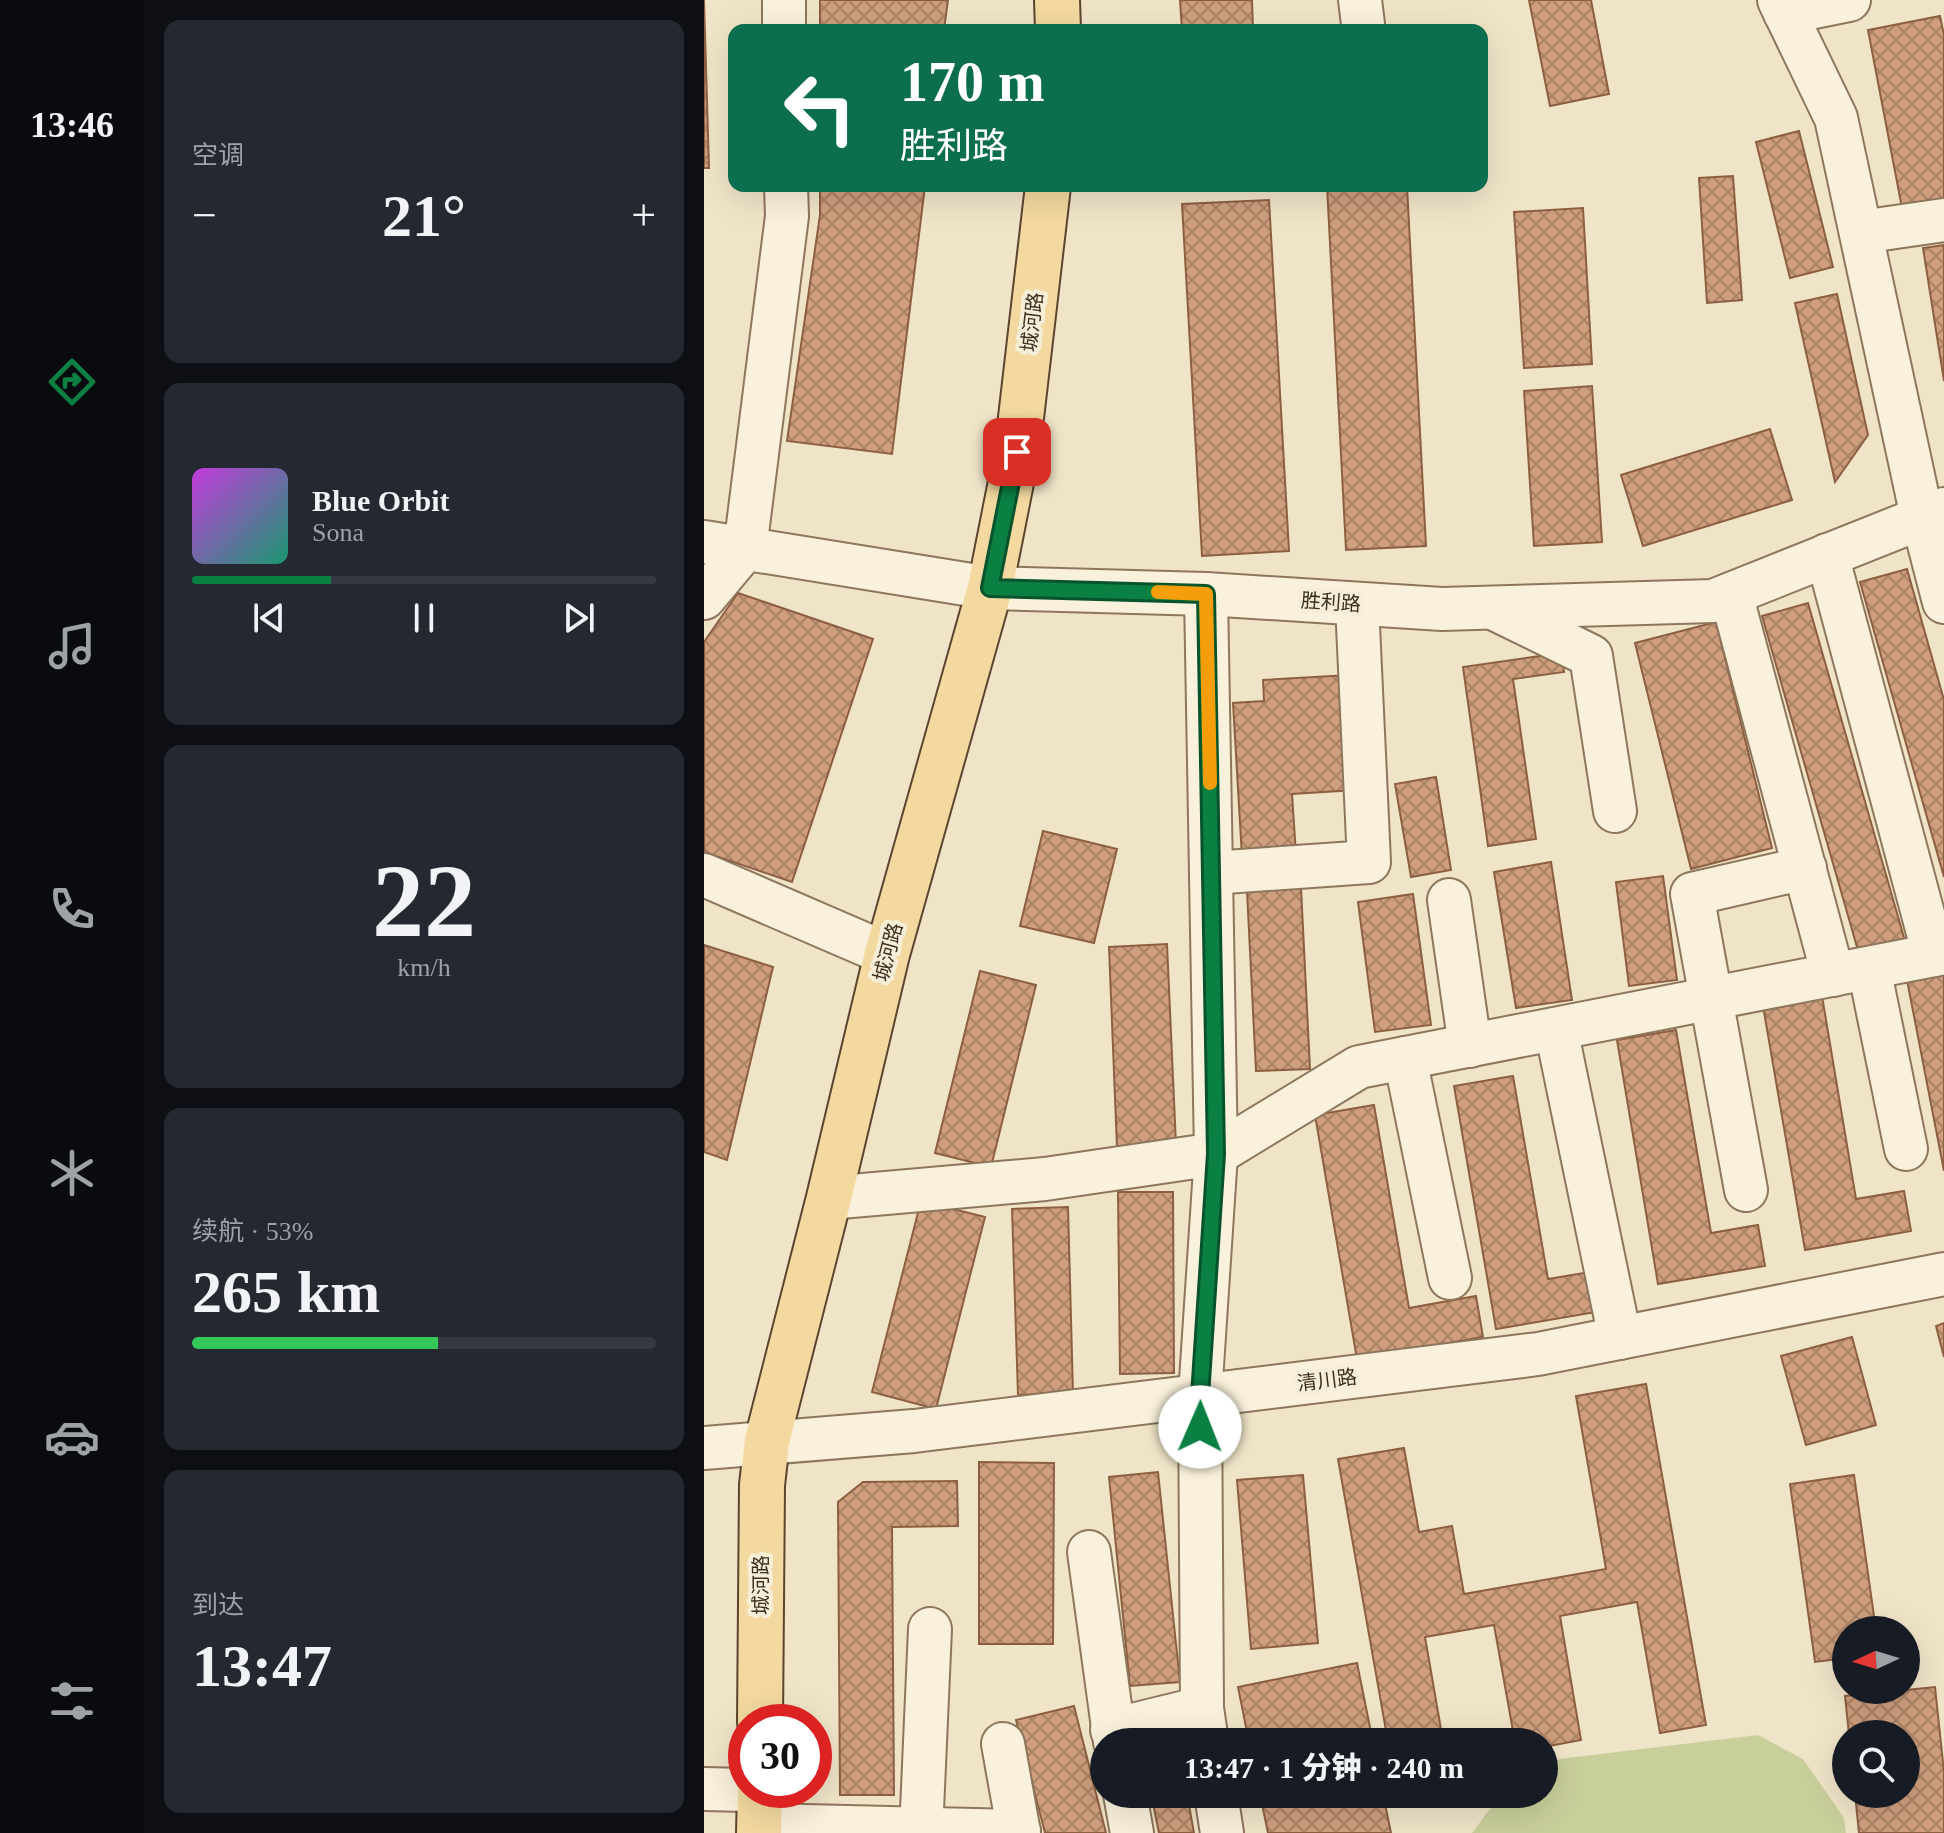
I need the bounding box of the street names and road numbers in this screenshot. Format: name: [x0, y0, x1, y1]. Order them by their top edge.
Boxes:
street label: 城河路: [1017, 291, 1047, 353]
street label: 胜利路: [1300, 589, 1362, 615]
street label: 城河路: [870, 920, 906, 984]
street label: 清川路: [1296, 1365, 1358, 1395]
street label: 城河路: [750, 1555, 772, 1615]

